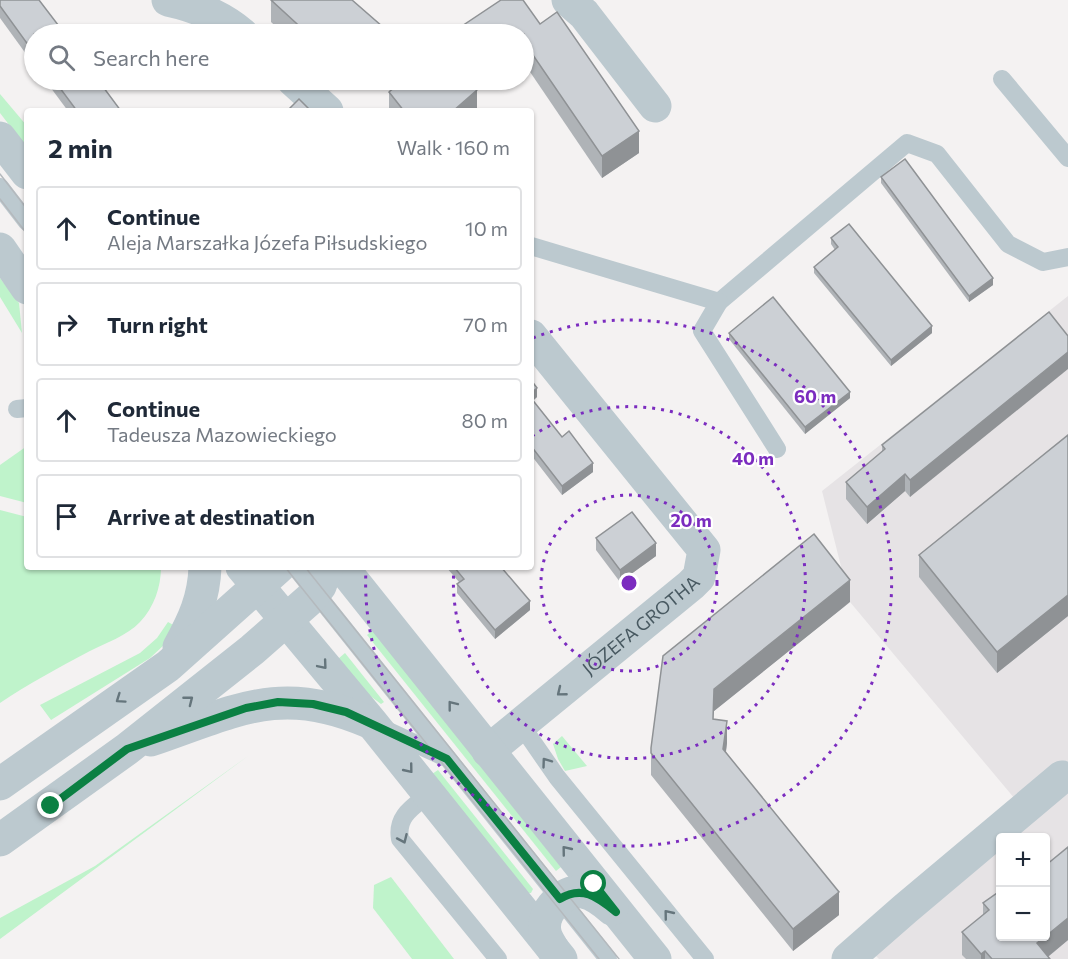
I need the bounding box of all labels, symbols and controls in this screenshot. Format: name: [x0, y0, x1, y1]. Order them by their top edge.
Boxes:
search box: [24, 24, 534, 90]
icon: search: [45, 41, 78, 74]
text: Search here: [93, 44, 209, 71]
text: 2 min: [48, 132, 113, 163]
text: Walk · 160 m: [397, 135, 510, 159]
text: Continue: [107, 203, 200, 230]
icon: ahead: [50, 212, 83, 245]
text: 10 m: [465, 216, 508, 240]
text: Aleja Marszałka Józefa Piłsudskiego: [107, 230, 427, 254]
icon: right: [50, 308, 83, 341]
text: Turn right: [107, 311, 208, 338]
text: 70 m: [463, 312, 508, 336]
text: 60 m: [794, 385, 836, 407]
text: Continue: [107, 395, 200, 422]
icon: ahead: [50, 404, 83, 437]
text: 80 m: [462, 408, 508, 432]
text: Tadeusza Mazowieckiego: [107, 422, 337, 446]
text: 40 m: [732, 447, 774, 469]
icon: arrive: [50, 500, 83, 533]
text: Arrive at destination: [107, 503, 315, 530]
text: 20 m: [670, 509, 712, 531]
street label: JÓZEFA GROTHA: [578, 571, 704, 679]
centre of rings: [619, 573, 639, 593]
one-way arrow: [316, 658, 327, 669]
one-way arrow: [556, 685, 567, 696]
one-way arrow: [116, 692, 127, 703]
one-way arrow: [183, 696, 194, 707]
one-way arrow: [448, 701, 459, 712]
one-way arrow: [542, 758, 553, 769]
one-way arrow: [401, 762, 412, 773]
route end: [37, 792, 63, 818]
one-way arrow: [396, 832, 408, 843]
map controls: [996, 833, 1050, 941]
button: +: [996, 833, 1050, 887]
one-way arrow: [563, 846, 574, 857]
route start: [580, 870, 606, 896]
button: −: [996, 887, 1050, 941]
one-way arrow: [665, 910, 676, 921]

